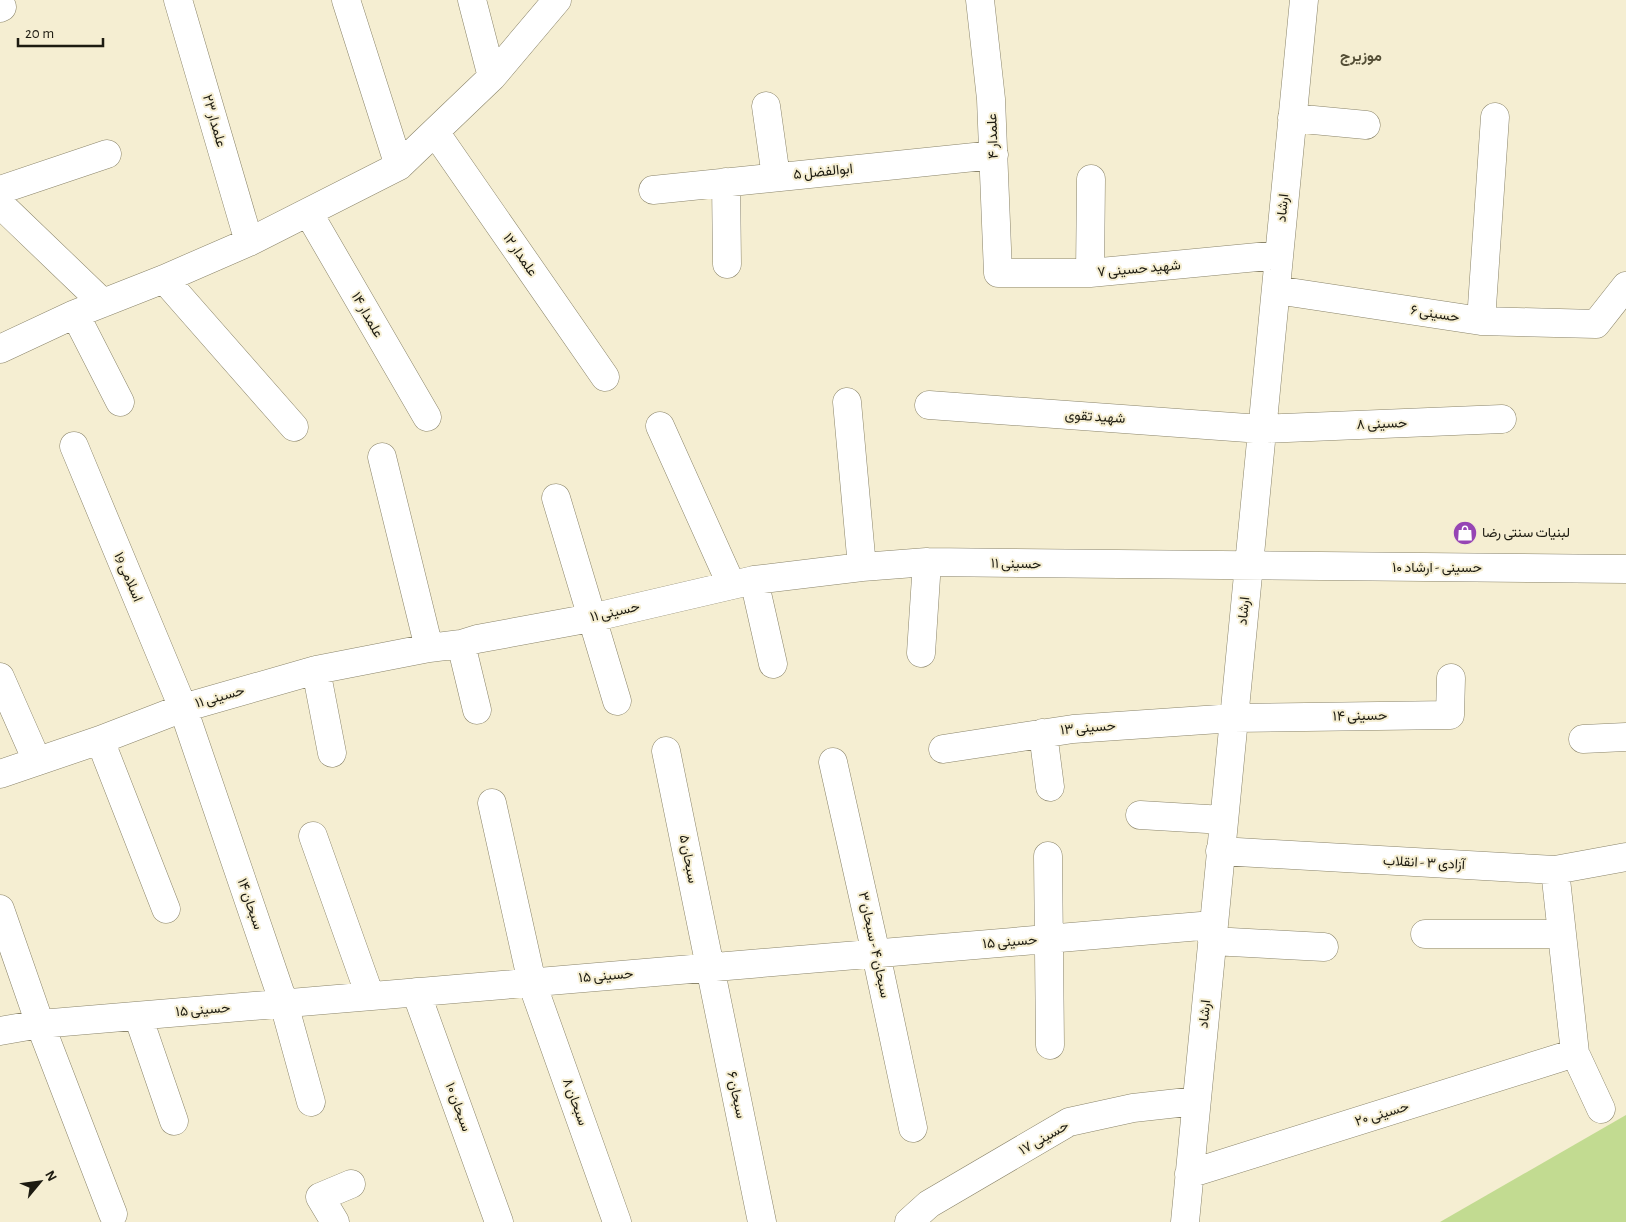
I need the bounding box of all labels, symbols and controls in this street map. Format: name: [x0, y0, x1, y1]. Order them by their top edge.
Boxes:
scale bar: [18, 15, 102, 47]
text: 20 m: [25, 26, 54, 41]
district label: موزیرج: [1340, 49, 1382, 66]
street label: علمدار ۲۳: [199, 93, 228, 149]
street label: علمدار ۴: [985, 113, 1002, 159]
street label: ابوالفضل ۵: [793, 162, 854, 183]
street label: ارشاد: [1275, 193, 1292, 223]
street label: علمدار ۱۲: [499, 231, 540, 280]
street label: شهید حسینی ۷: [1097, 258, 1181, 281]
street label: علمدار ۱۴: [348, 290, 385, 340]
street label: حسینی ۶: [1409, 303, 1460, 326]
street label: شهید تقوی: [1064, 408, 1126, 427]
street label: حسینی ۸: [1356, 416, 1408, 433]
shop icon: لبنیات سنتی رضا: [1452, 520, 1478, 546]
place label: لبنیات سنتی رضا: [1482, 526, 1570, 541]
street label: اسلامی ۱9: [110, 550, 145, 604]
street label: حسینی ۱۱: [991, 557, 1041, 572]
street label: حسینی - ارشاد ۱۰: [1392, 561, 1482, 576]
street label: ارشاد: [1236, 596, 1253, 626]
street label: حسینی ۱۱: [589, 600, 641, 625]
street label: حسینی ۱۱: [194, 683, 246, 712]
street label: حسینی ۱۴: [1333, 709, 1387, 724]
street label: حسینی ۱۳: [1060, 719, 1116, 738]
street label: سبحان ۵: [675, 834, 700, 885]
street label: آزادی ۳ - انقلاب: [1383, 853, 1467, 873]
street label: سبحان ۱۴: [234, 877, 265, 932]
street label: سبحان ۴ - سبحان ۳: [855, 891, 892, 999]
street label: حسینی ۱۵: [982, 933, 1038, 952]
street label: حسینی ۱۵: [578, 967, 634, 986]
street label: ارشاد: [1197, 999, 1214, 1029]
street label: حسینی ۱۵: [175, 1001, 231, 1020]
street label: سبحان ۶: [723, 1070, 748, 1120]
street label: سبحان ۸: [559, 1077, 590, 1128]
street label: سبحان ۱۰: [442, 1081, 473, 1134]
street label: حسینی ۲۰: [1353, 1099, 1411, 1130]
street label: حسینی ۱۷: [1017, 1118, 1072, 1159]
north arrow: [15, 1157, 65, 1207]
text: N: [42, 1169, 59, 1184]

